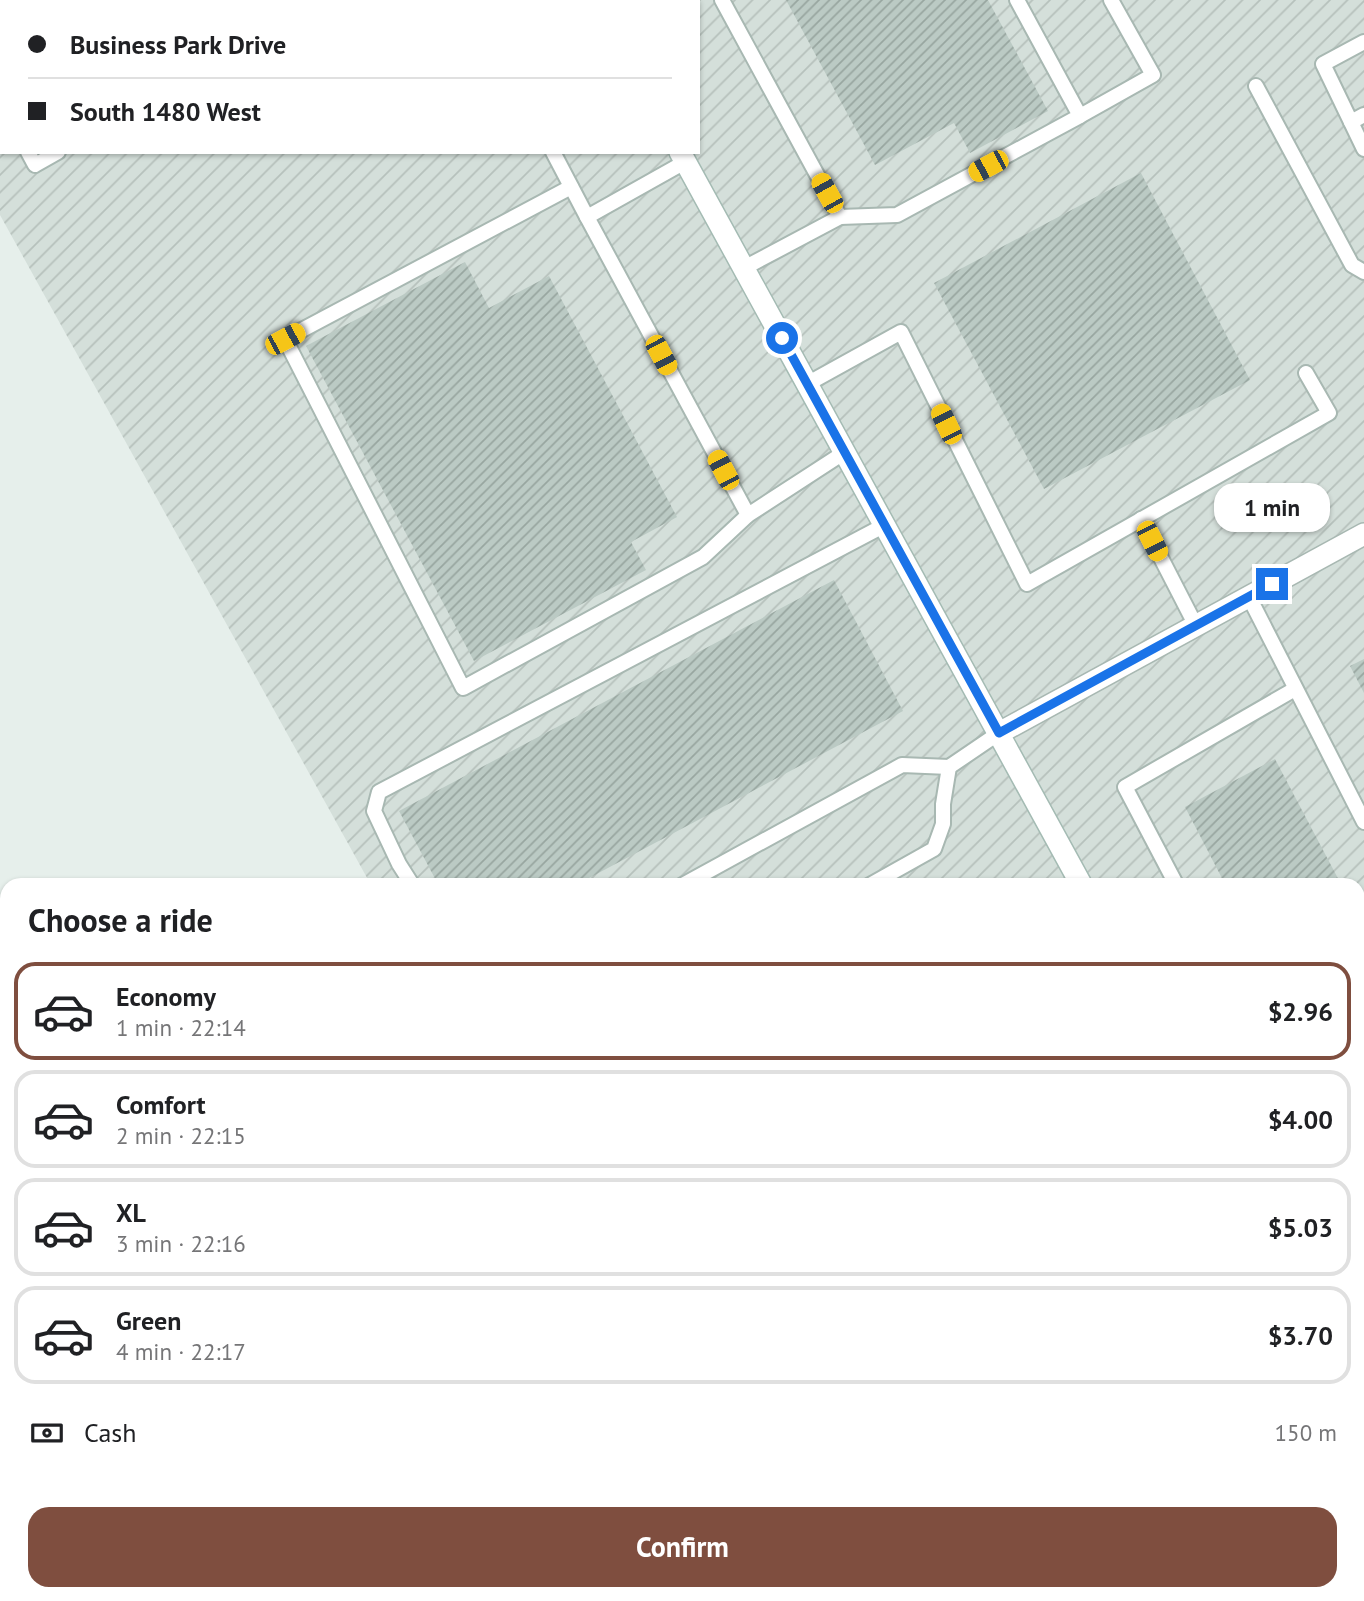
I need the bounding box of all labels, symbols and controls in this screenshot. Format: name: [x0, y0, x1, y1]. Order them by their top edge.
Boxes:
text: Business Park Drive: [70, 28, 286, 61]
text: South 1480 West: [70, 95, 261, 128]
car: [965, 147, 1012, 185]
car: [808, 170, 847, 216]
car: [262, 320, 309, 358]
route start: [766, 322, 798, 354]
car: [642, 332, 681, 378]
car: [928, 401, 965, 447]
car: [704, 447, 743, 493]
callout: 1 min: [1214, 482, 1330, 532]
text: 1 min: [1244, 493, 1300, 522]
car: [1134, 518, 1171, 564]
route end: [1256, 568, 1288, 600]
text: Choose a ride: [28, 899, 213, 941]
icon: car: [32, 980, 95, 1043]
text: Economy: [116, 980, 216, 1013]
text: $2.96: [1268, 995, 1333, 1028]
text: 1 min · 22:14: [116, 1013, 246, 1042]
icon: car: [32, 1088, 95, 1151]
text: Comfort: [116, 1088, 206, 1121]
text: $4.00: [1268, 1103, 1333, 1136]
text: 2 min · 22:15: [116, 1121, 246, 1150]
icon: car: [32, 1196, 95, 1259]
text: XL: [116, 1196, 146, 1229]
text: $5.03: [1268, 1211, 1333, 1244]
text: 3 min · 22:16: [116, 1229, 246, 1258]
icon: car: [32, 1304, 95, 1367]
text: Green: [116, 1304, 181, 1337]
text: $3.70: [1268, 1319, 1333, 1352]
text: 4 min · 22:17: [116, 1337, 246, 1366]
icon: cash: [28, 1414, 66, 1452]
text: Cash: [84, 1416, 136, 1449]
text: 150 m: [1275, 1418, 1337, 1447]
button: Confirm: [28, 1507, 1337, 1587]

